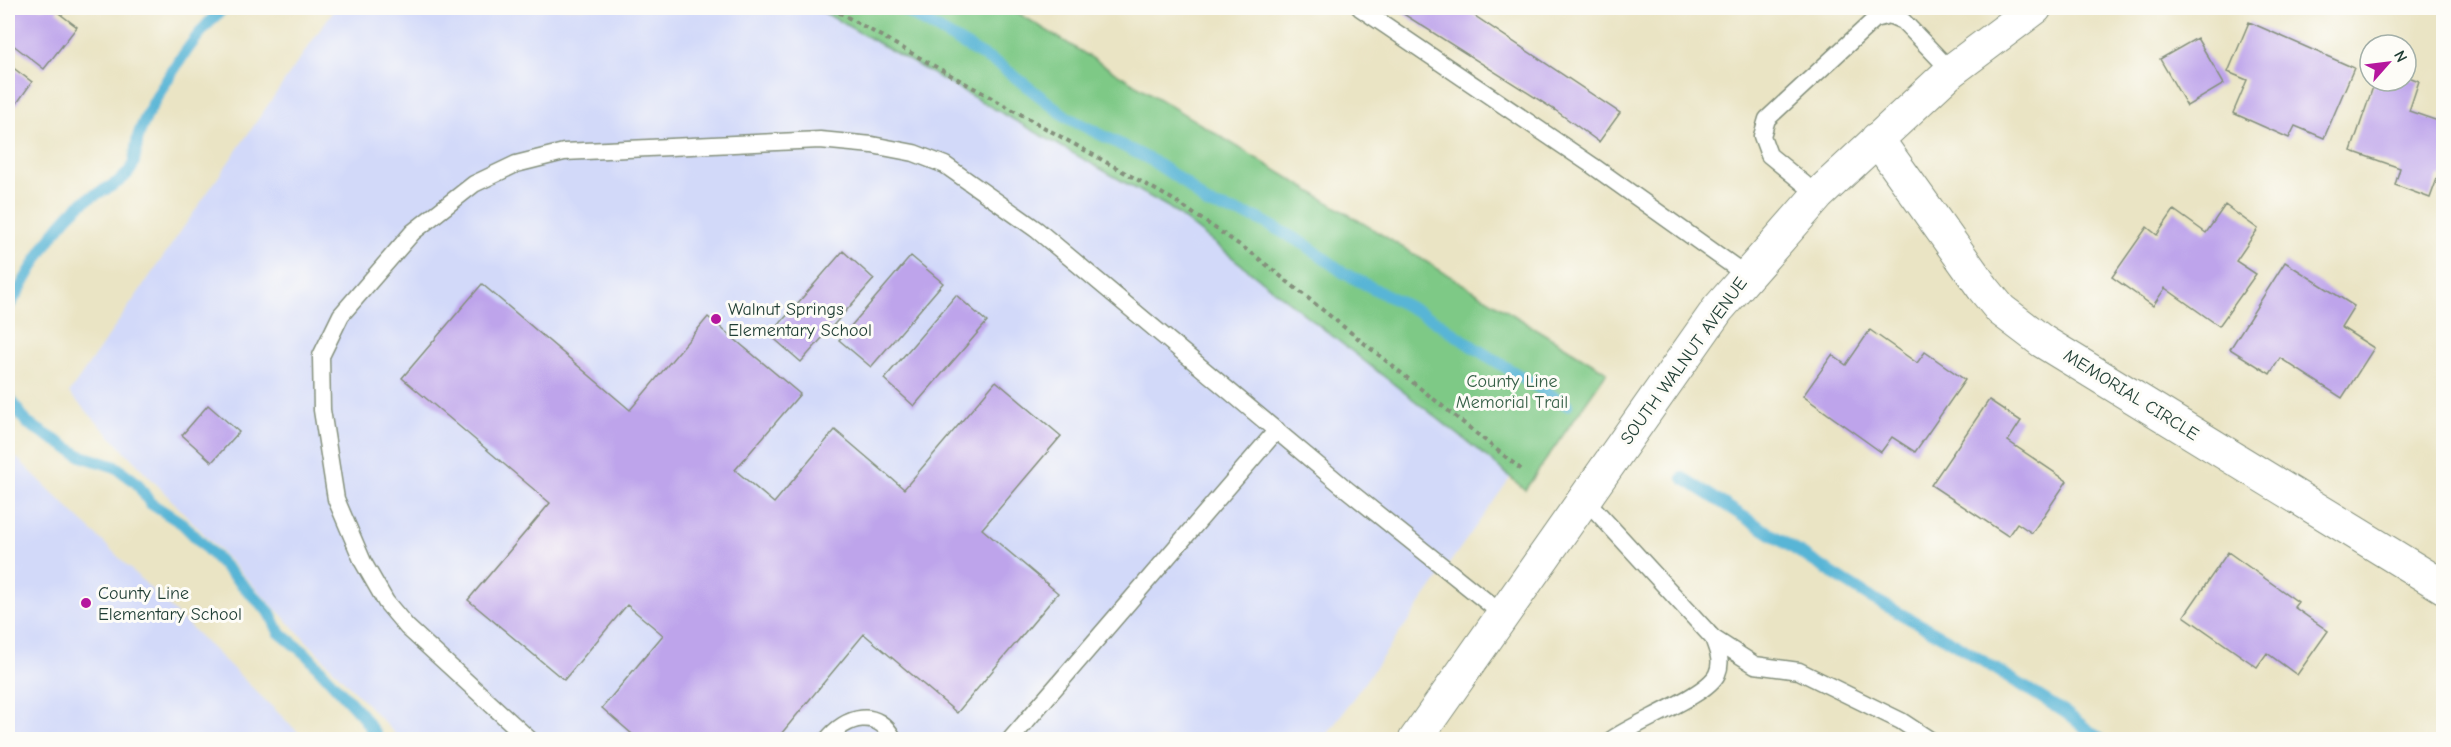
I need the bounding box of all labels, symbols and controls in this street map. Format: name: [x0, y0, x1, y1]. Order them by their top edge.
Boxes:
north arrow: [2358, 33, 2418, 93]
text: N: [2390, 48, 2411, 65]
street label: SOUTH WALNUT AVENUE: [1616, 273, 1752, 449]
place label: Walnut Springs Elementary School: [728, 299, 872, 341]
marker: Walnut Springs Elementary School: [709, 312, 723, 326]
street label: MEMORIAL CIRCLE: [2059, 345, 2203, 445]
park label: County Line Memorial Trail: [1456, 371, 1568, 413]
place label: County Line Elementary School: [98, 583, 242, 625]
marker: County Line Elementary School: [79, 596, 93, 610]

